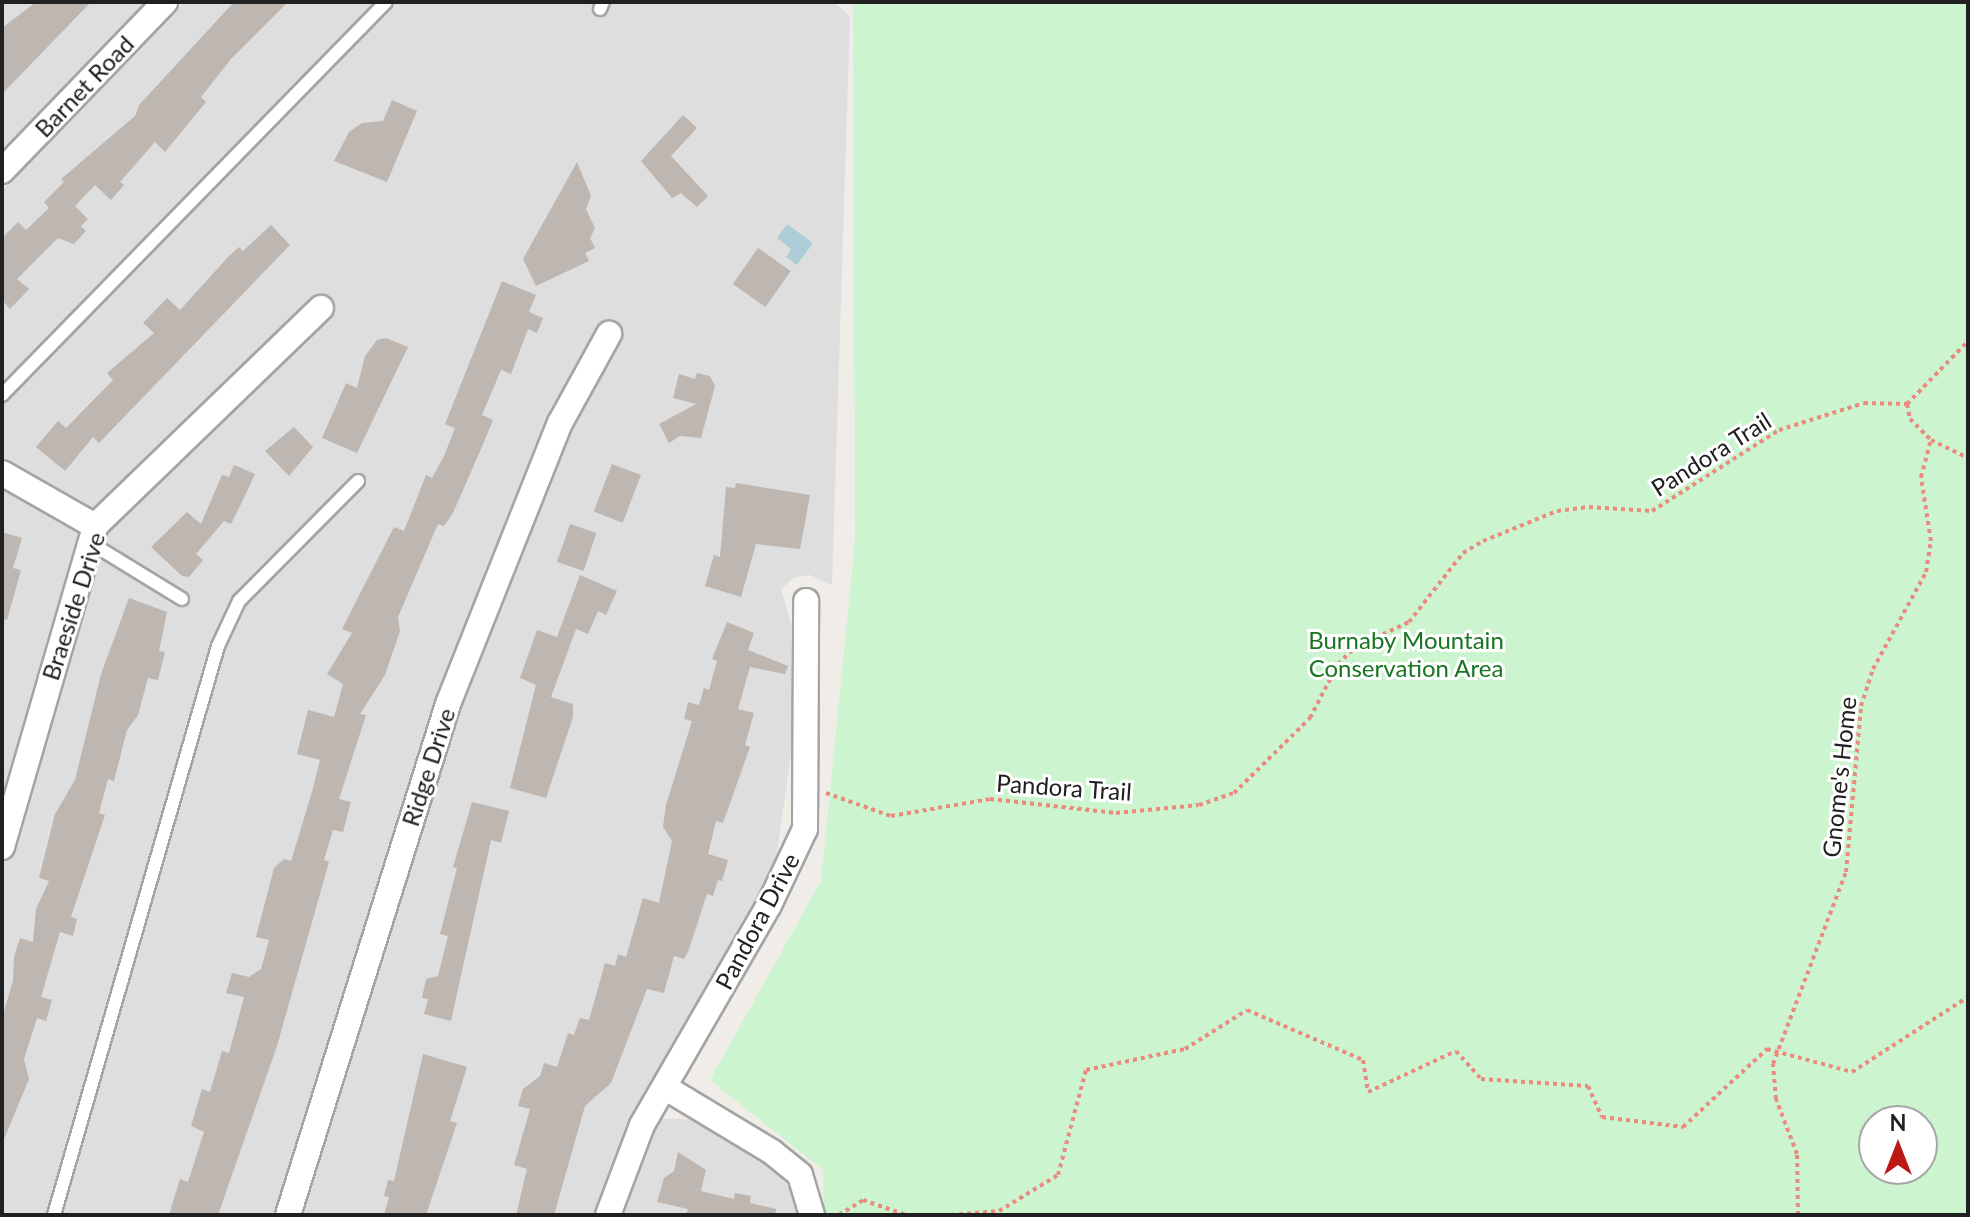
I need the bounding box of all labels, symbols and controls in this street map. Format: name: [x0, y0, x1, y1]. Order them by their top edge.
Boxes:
street label: Barnet Road: [29, 29, 139, 143]
street label: Pandora Trail: [1646, 406, 1776, 502]
street label: Braeside Drive: [36, 528, 110, 684]
park label: Burnaby Mountain Conservation Area: [1308, 626, 1504, 682]
street label: Gnome's Home: [1816, 695, 1862, 859]
street label: Ridge Drive: [395, 704, 461, 830]
street label: Pandora Trail: [995, 768, 1133, 806]
street label: Pandora Drive: [709, 848, 805, 994]
north arrow: [1858, 1105, 1938, 1185]
text: N: [1890, 1109, 1906, 1136]

